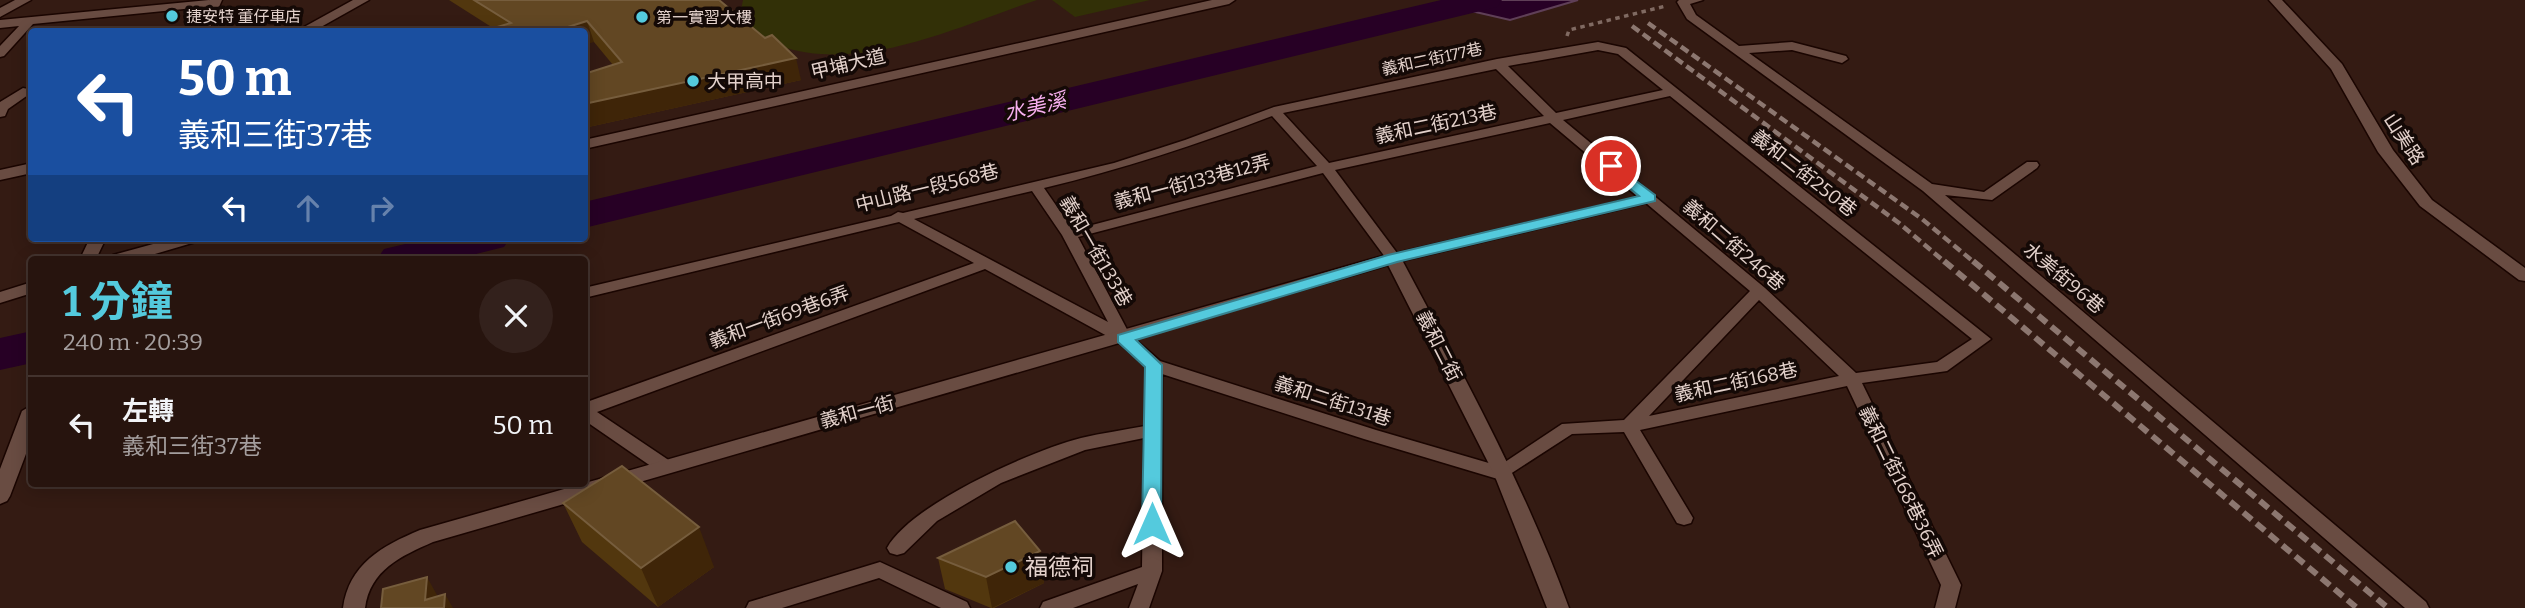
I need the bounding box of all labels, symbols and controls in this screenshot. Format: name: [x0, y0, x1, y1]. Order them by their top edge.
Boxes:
place label: 捷安特 董仔車店: [186, 7, 301, 26]
marker: 捷安特 董仔車店: [164, 8, 180, 24]
place label: 第一實習大樓: [656, 8, 752, 27]
marker: 第一實習大樓: [634, 9, 650, 25]
street label: 義和二街177巷: [1380, 39, 1484, 79]
street label: 甲埔大道: [808, 44, 888, 84]
text: 50 m: [178, 49, 291, 108]
icon: left: [63, 56, 154, 147]
place label: 大甲高中: [707, 70, 783, 93]
marker: 大甲高中: [685, 73, 701, 89]
water label: 水美溪: [1001, 87, 1072, 127]
street label: 義和二街213巷: [1373, 100, 1499, 148]
street label: 山美路: [2379, 109, 2429, 169]
text: 義和三街37巷: [178, 116, 372, 154]
street label: 義和二街250巷: [1747, 125, 1861, 221]
pin: [1581, 136, 1641, 196]
icon: arrive: [1592, 147, 1630, 185]
street label: 義和一街133巷12弄: [1111, 150, 1273, 214]
street label: 中山路一段568巷: [853, 159, 1001, 217]
icon: left: [216, 189, 254, 227]
icon: ahead: [289, 189, 327, 227]
icon: right: [362, 189, 400, 227]
street label: 義和一街133巷: [1055, 192, 1137, 310]
street label: 義和二街246巷: [1678, 194, 1790, 296]
street label: 水美街96巷: [2019, 238, 2109, 318]
text: 1 分鐘: [63, 277, 173, 327]
button: close: [479, 279, 553, 353]
street label: 義和一街69巷6弄: [706, 281, 852, 353]
street label: 義和二街: [1411, 307, 1467, 385]
text: 240 m · 20:39: [63, 328, 203, 356]
street label: 義和二街168巷: [1672, 358, 1800, 406]
street label: 義和二街131巷: [1272, 371, 1394, 431]
street label: 義和一街: [817, 391, 897, 433]
text: 左轉: [122, 396, 174, 427]
street label: 義和二街168巷36弄: [1854, 402, 1948, 562]
icon: left: [63, 406, 101, 444]
text: 50 m: [492, 410, 553, 441]
text: 義和三街37巷: [122, 432, 262, 460]
position arrow: [1115, 487, 1189, 561]
place label: 福德祠: [1025, 553, 1094, 581]
marker: 福德祠: [1003, 559, 1019, 575]

